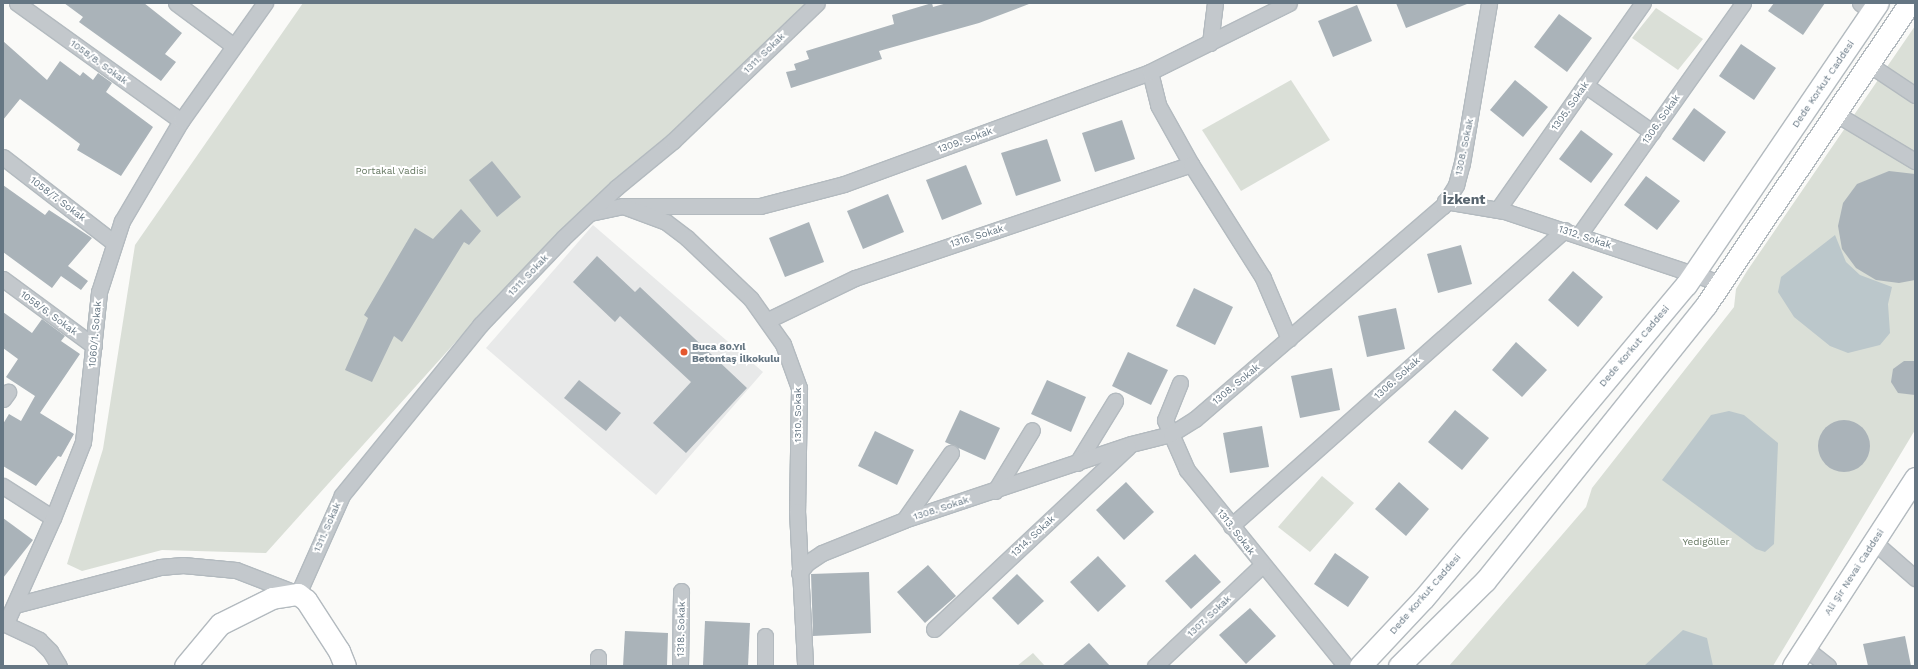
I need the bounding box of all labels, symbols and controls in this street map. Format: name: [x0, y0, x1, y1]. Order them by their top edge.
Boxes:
street label: 1311. Sokak: [741, 30, 787, 76]
street label: 1058/8. Sokak: [68, 37, 130, 87]
street label: Dede Korkut Caddesi: [1789, 38, 1857, 130]
street label: 1305. Sokak: [1549, 79, 1591, 133]
street label: 1306. Sokak: [1640, 92, 1682, 146]
street label: 1308. Sokak: [1452, 118, 1476, 176]
street label: 1309. Sokak: [936, 125, 994, 155]
park label: Portakal Vadisi: [355, 165, 427, 177]
street label: 1058/7. Sokak: [28, 174, 88, 224]
district label: İzkent: [1443, 191, 1485, 207]
street label: 1316. Sokak: [949, 222, 1005, 250]
street label: 1312. Sokak: [1557, 223, 1613, 251]
street label: 1311. Sokak: [505, 252, 551, 298]
street label: 1058/6. Sokak: [18, 288, 80, 338]
street label: 1060/1. Sokak: [86, 301, 104, 367]
street label: Dede Korkut Caddesi: [1596, 303, 1672, 389]
place label: Buca 80.Yıl Betontaş İlkokulu: [692, 340, 780, 364]
marker: Buca 80.Yıl Betontaş İlkokulu: [679, 347, 689, 357]
street label: 1306. Sokak: [1372, 354, 1422, 402]
street label: 1308. Sokak: [1210, 361, 1262, 407]
street label: 1310. Sokak: [792, 388, 804, 442]
street label: 1308. Sokak: [912, 493, 970, 523]
street label: 1311. Sokak: [311, 500, 343, 554]
street label: 1313. Sokak: [1214, 507, 1258, 557]
street label: 1314. Sokak: [1009, 513, 1057, 559]
street label: Ali Şir Nevai Caddesi: [1822, 527, 1886, 617]
park label: Yedigöller: [1683, 536, 1729, 548]
street label: Dede Korkut Caddesi: [1387, 551, 1463, 637]
street label: 1307. Sokak: [1185, 593, 1233, 639]
street label: 1318. Sokak: [675, 601, 687, 657]

